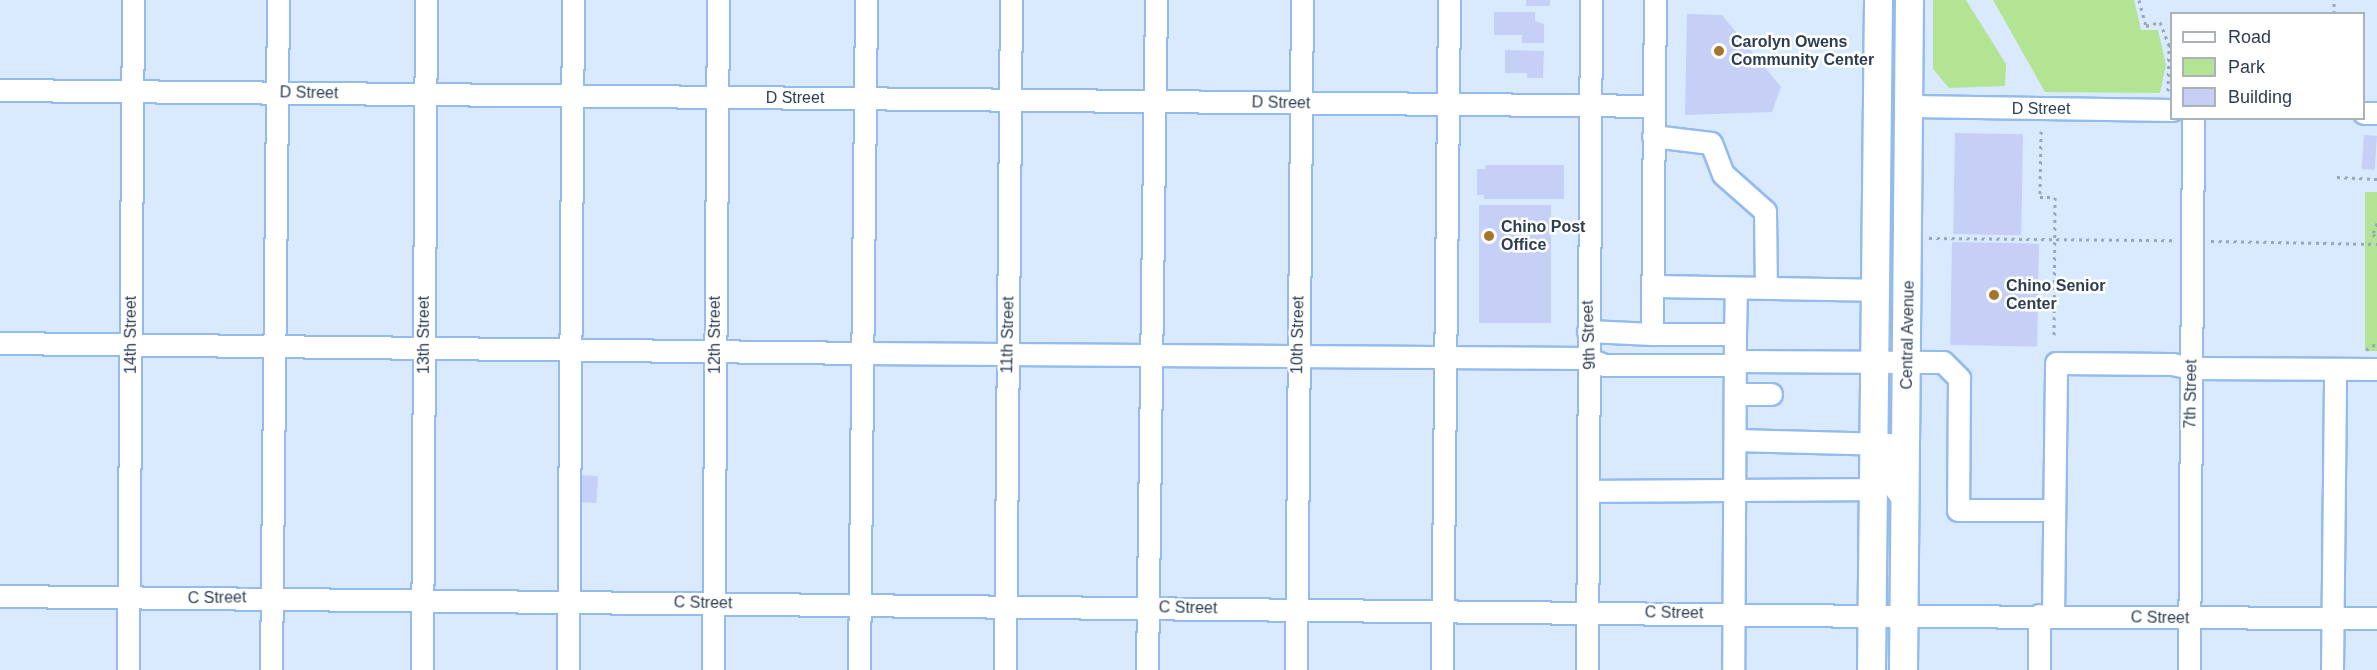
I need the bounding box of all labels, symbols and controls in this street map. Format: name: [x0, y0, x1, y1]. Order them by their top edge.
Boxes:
legend: [2170, 12, 2365, 120]
text: Road: [2228, 27, 2271, 47]
place label: Carolyn Owens Community Center: [1731, 32, 1874, 70]
marker: Carolyn Owens Community Center: [1712, 44, 1726, 58]
text: Park: [2228, 57, 2265, 77]
street label: D Street: [279, 83, 339, 103]
text: Building: [2228, 87, 2292, 107]
street label: D Street: [766, 88, 824, 108]
street label: D Street: [1251, 93, 1311, 113]
street label: D Street: [2012, 99, 2070, 119]
place label: Chino Post Office: [1501, 217, 1585, 255]
marker: Chino Post Office: [1482, 229, 1496, 243]
place label: Chino Senior Center: [2006, 276, 2106, 314]
street label: Central Avenue: [1897, 280, 1919, 390]
marker: Chino Senior Center: [1987, 288, 2001, 302]
street label: 14th Street: [121, 296, 141, 374]
street label: 13th Street: [414, 296, 434, 374]
street label: 12th Street: [705, 296, 725, 374]
street label: 11th Street: [998, 296, 1018, 374]
street label: 10th Street: [1288, 296, 1308, 374]
street label: 9th Street: [1578, 300, 1600, 370]
street label: 7th Street: [2181, 359, 2201, 429]
street label: C Street: [187, 588, 247, 608]
street label: C Street: [673, 593, 733, 613]
street label: C Street: [1158, 598, 1218, 618]
street label: C Street: [1644, 603, 1704, 623]
street label: C Street: [2130, 608, 2190, 628]

